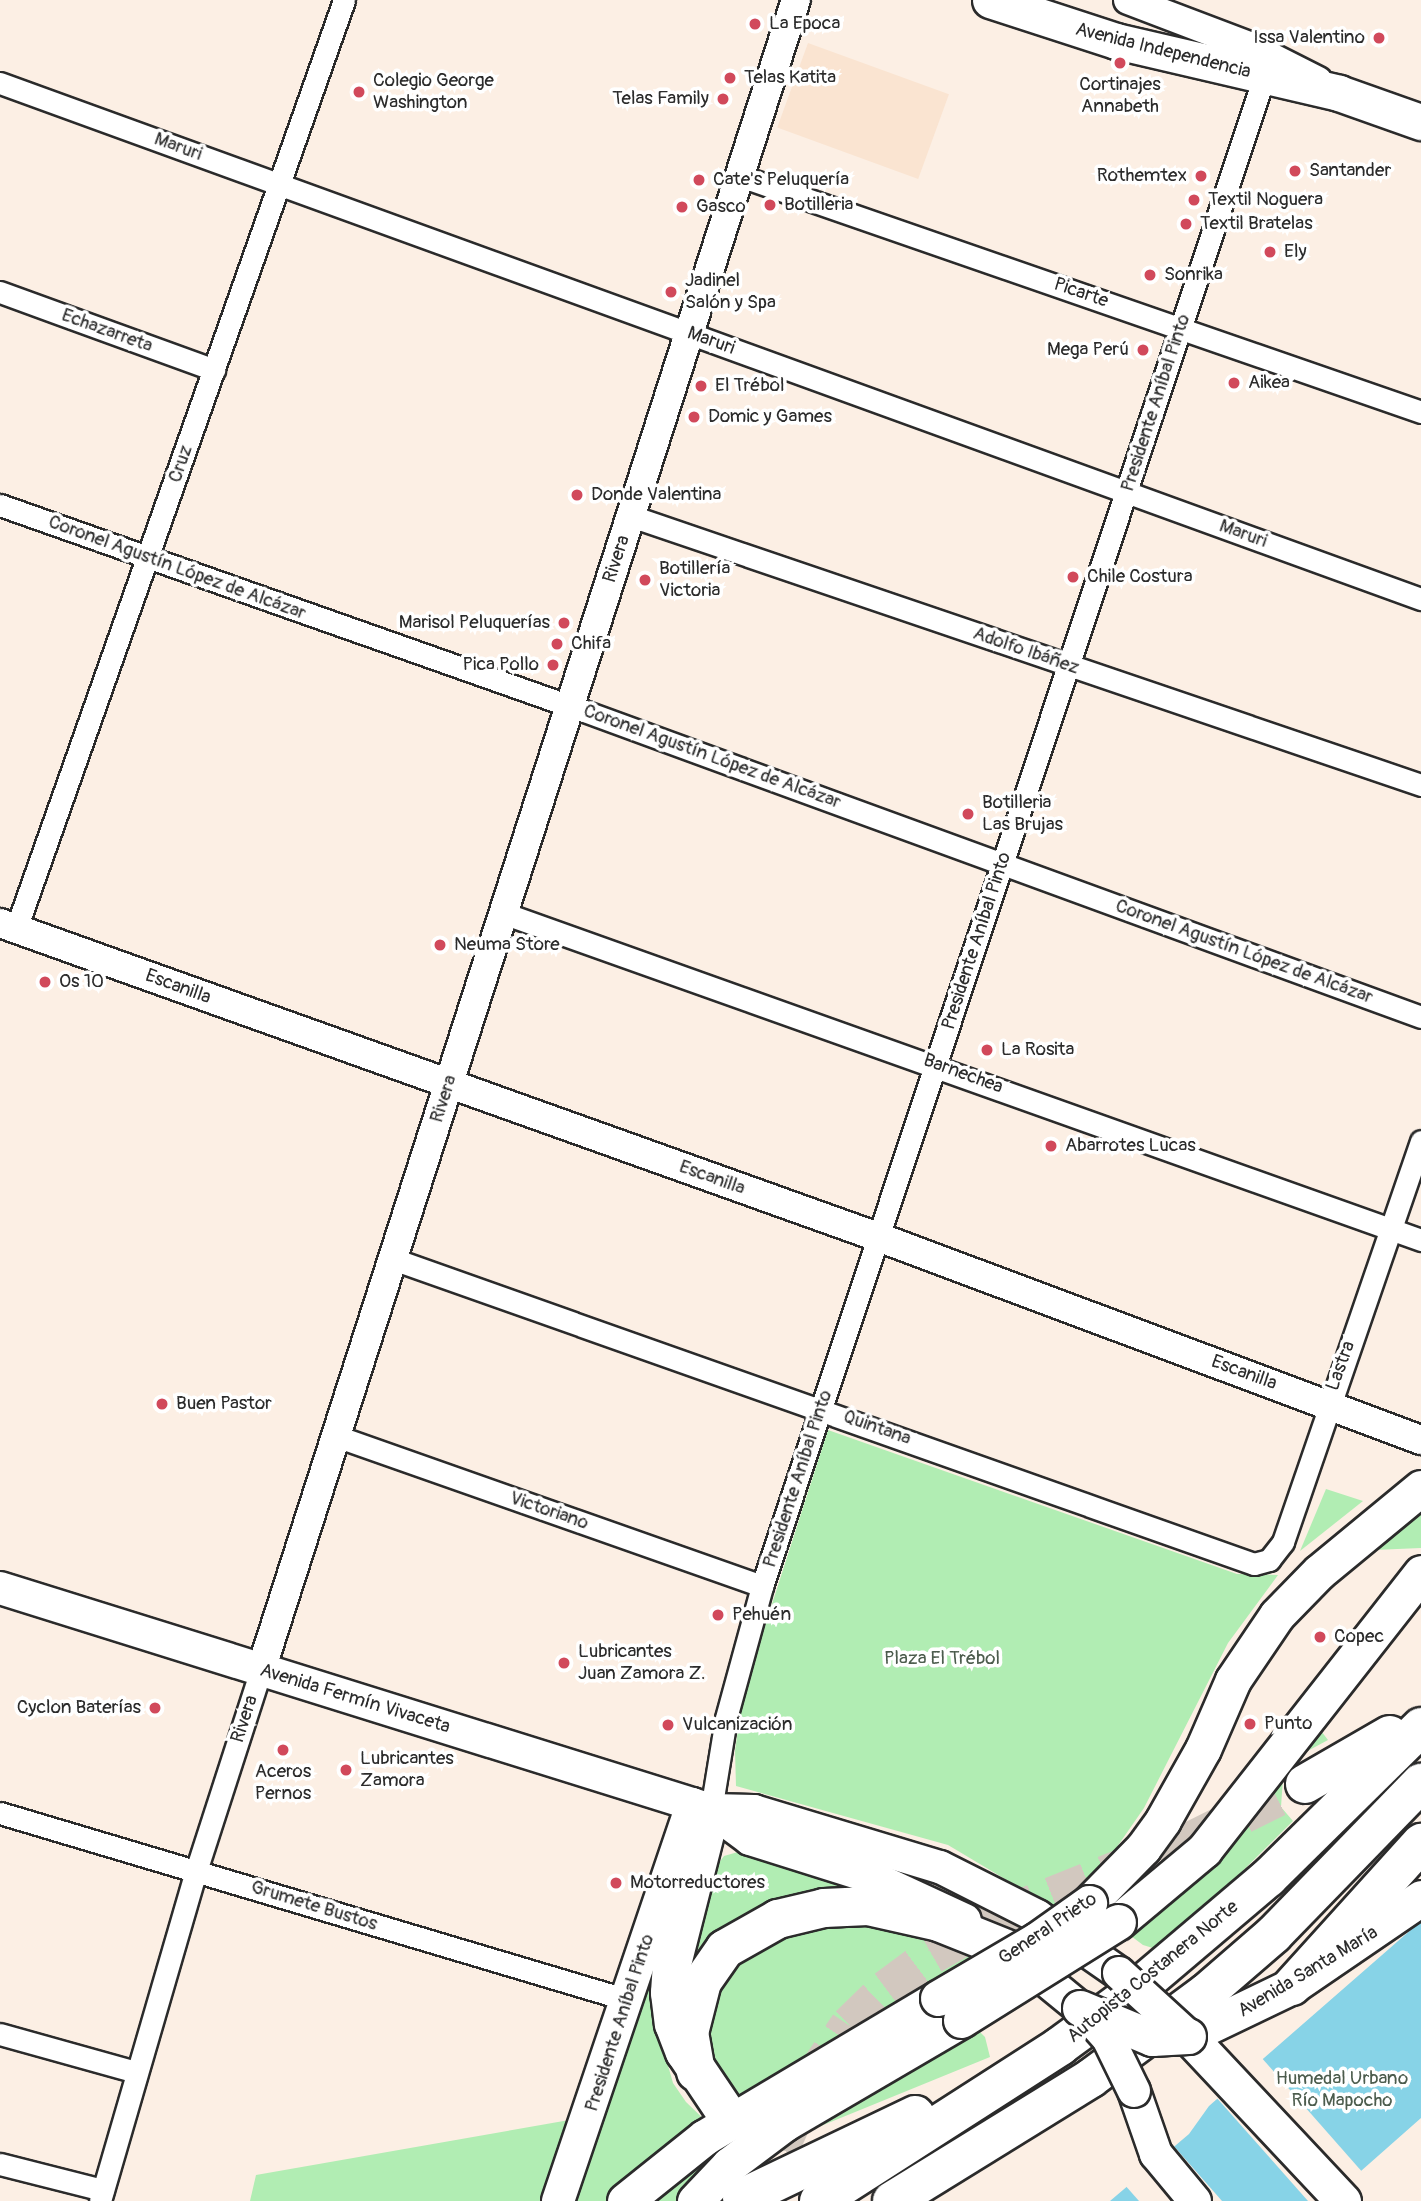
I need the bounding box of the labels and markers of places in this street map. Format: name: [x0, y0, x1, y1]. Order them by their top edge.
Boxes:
place label: La Epoca: [769, 13, 840, 35]
marker: La Epoca: [747, 16, 763, 32]
place label: Issa Valentino: [1253, 27, 1365, 49]
marker: Issa Valentino: [1371, 30, 1387, 46]
marker: Cortinajes Annabeth: [1112, 55, 1128, 71]
place label: Telas Katita: [744, 67, 836, 89]
place label: Colegio George Washington: [373, 70, 494, 114]
marker: Telas Katita: [722, 70, 738, 86]
place label: Cortinajes Annabeth: [1079, 74, 1161, 118]
marker: Colegio George Washington: [351, 84, 367, 100]
place label: Telas Family: [612, 88, 709, 110]
marker: Telas Family: [715, 91, 731, 107]
place label: Santander: [1309, 160, 1391, 182]
marker: Santander: [1287, 163, 1303, 179]
place label: Rothemtex: [1097, 165, 1187, 187]
marker: Rothemtex: [1193, 168, 1209, 184]
place label: Cate's Peluquería: [713, 169, 849, 191]
marker: Cate's Peluquería: [691, 172, 707, 188]
place label: Textil Noguera: [1208, 189, 1323, 211]
marker: Textil Noguera: [1186, 192, 1202, 208]
place label: Botilleria: [784, 194, 853, 216]
place label: Gasco: [696, 196, 746, 218]
marker: Botilleria: [762, 197, 778, 213]
marker: Gasco: [674, 199, 690, 215]
place label: Textil Bratelas: [1200, 213, 1313, 235]
marker: Textil Bratelas: [1178, 216, 1194, 232]
place label: Ely: [1284, 241, 1307, 263]
marker: Ely: [1262, 244, 1278, 260]
place label: Sonrika: [1164, 264, 1223, 286]
marker: Sonrika: [1142, 267, 1158, 283]
place label: Jadinel Salón y Spa: [685, 270, 776, 314]
marker: Jadinel Salón y Spa: [663, 284, 679, 300]
place label: Mega Perú: [1047, 339, 1129, 361]
marker: Mega Perú: [1135, 342, 1151, 358]
place label: Aikea: [1248, 372, 1290, 394]
place label: El Trébol: [715, 375, 784, 397]
marker: Aikea: [1226, 375, 1242, 391]
marker: El Trébol: [693, 378, 709, 394]
place label: Domic y Games: [708, 406, 832, 428]
marker: Domic y Games: [686, 409, 702, 425]
place label: Donde Valentina: [591, 484, 721, 506]
marker: Donde Valentina: [569, 487, 585, 503]
place label: Botillería Victoria: [659, 558, 730, 602]
place label: Chile Costura: [1087, 566, 1192, 588]
marker: Chile Costura: [1065, 569, 1081, 585]
marker: Botillería Victoria: [637, 572, 653, 588]
place label: Marisol Peluquerías: [399, 612, 550, 634]
marker: Marisol Peluquerías: [556, 615, 572, 631]
place label: Chifa: [571, 633, 611, 655]
marker: Chifa: [549, 636, 565, 652]
place label: Pica Pollo: [463, 654, 539, 676]
marker: Pica Pollo: [545, 657, 561, 673]
place label: Botilleria Las Brujas: [982, 792, 1063, 836]
marker: Botilleria Las Brujas: [960, 806, 976, 822]
place label: Neuma Store: [454, 934, 560, 956]
marker: Neuma Store: [432, 937, 448, 953]
place label: Os 10: [59, 971, 104, 993]
marker: Os 10: [37, 974, 53, 990]
place label: La Rosita: [1001, 1039, 1074, 1061]
marker: La Rosita: [979, 1042, 995, 1058]
place label: Abarrotes Lucas: [1065, 1135, 1196, 1157]
marker: Abarrotes Lucas: [1043, 1138, 1059, 1154]
place label: Buen Pastor: [176, 1393, 272, 1415]
marker: Buen Pastor: [154, 1396, 170, 1412]
place label: Pehuén: [732, 1604, 791, 1626]
marker: Pehuén: [710, 1607, 726, 1623]
place label: Copec: [1334, 1626, 1384, 1648]
marker: Copec: [1312, 1629, 1328, 1645]
place label: Lubricantes Juan Zamora Z.: [578, 1641, 706, 1685]
marker: Lubricantes Juan Zamora Z.: [556, 1655, 572, 1671]
place label: Cyclon Baterías: [17, 1697, 141, 1719]
marker: Cyclon Baterías: [147, 1700, 163, 1716]
place label: Punto: [1264, 1713, 1312, 1735]
place label: Vulcanización: [682, 1714, 792, 1736]
marker: Punto: [1242, 1716, 1258, 1732]
marker: Vulcanización: [660, 1717, 676, 1733]
marker: Aceros Pernos: [275, 1742, 291, 1758]
place label: Lubricantes Zamora: [360, 1748, 454, 1792]
place label: Aceros Pernos: [255, 1761, 311, 1805]
marker: Lubricantes Zamora: [338, 1762, 354, 1778]
place label: Motorreductores: [630, 1872, 765, 1894]
marker: Motorreductores: [608, 1875, 624, 1891]

